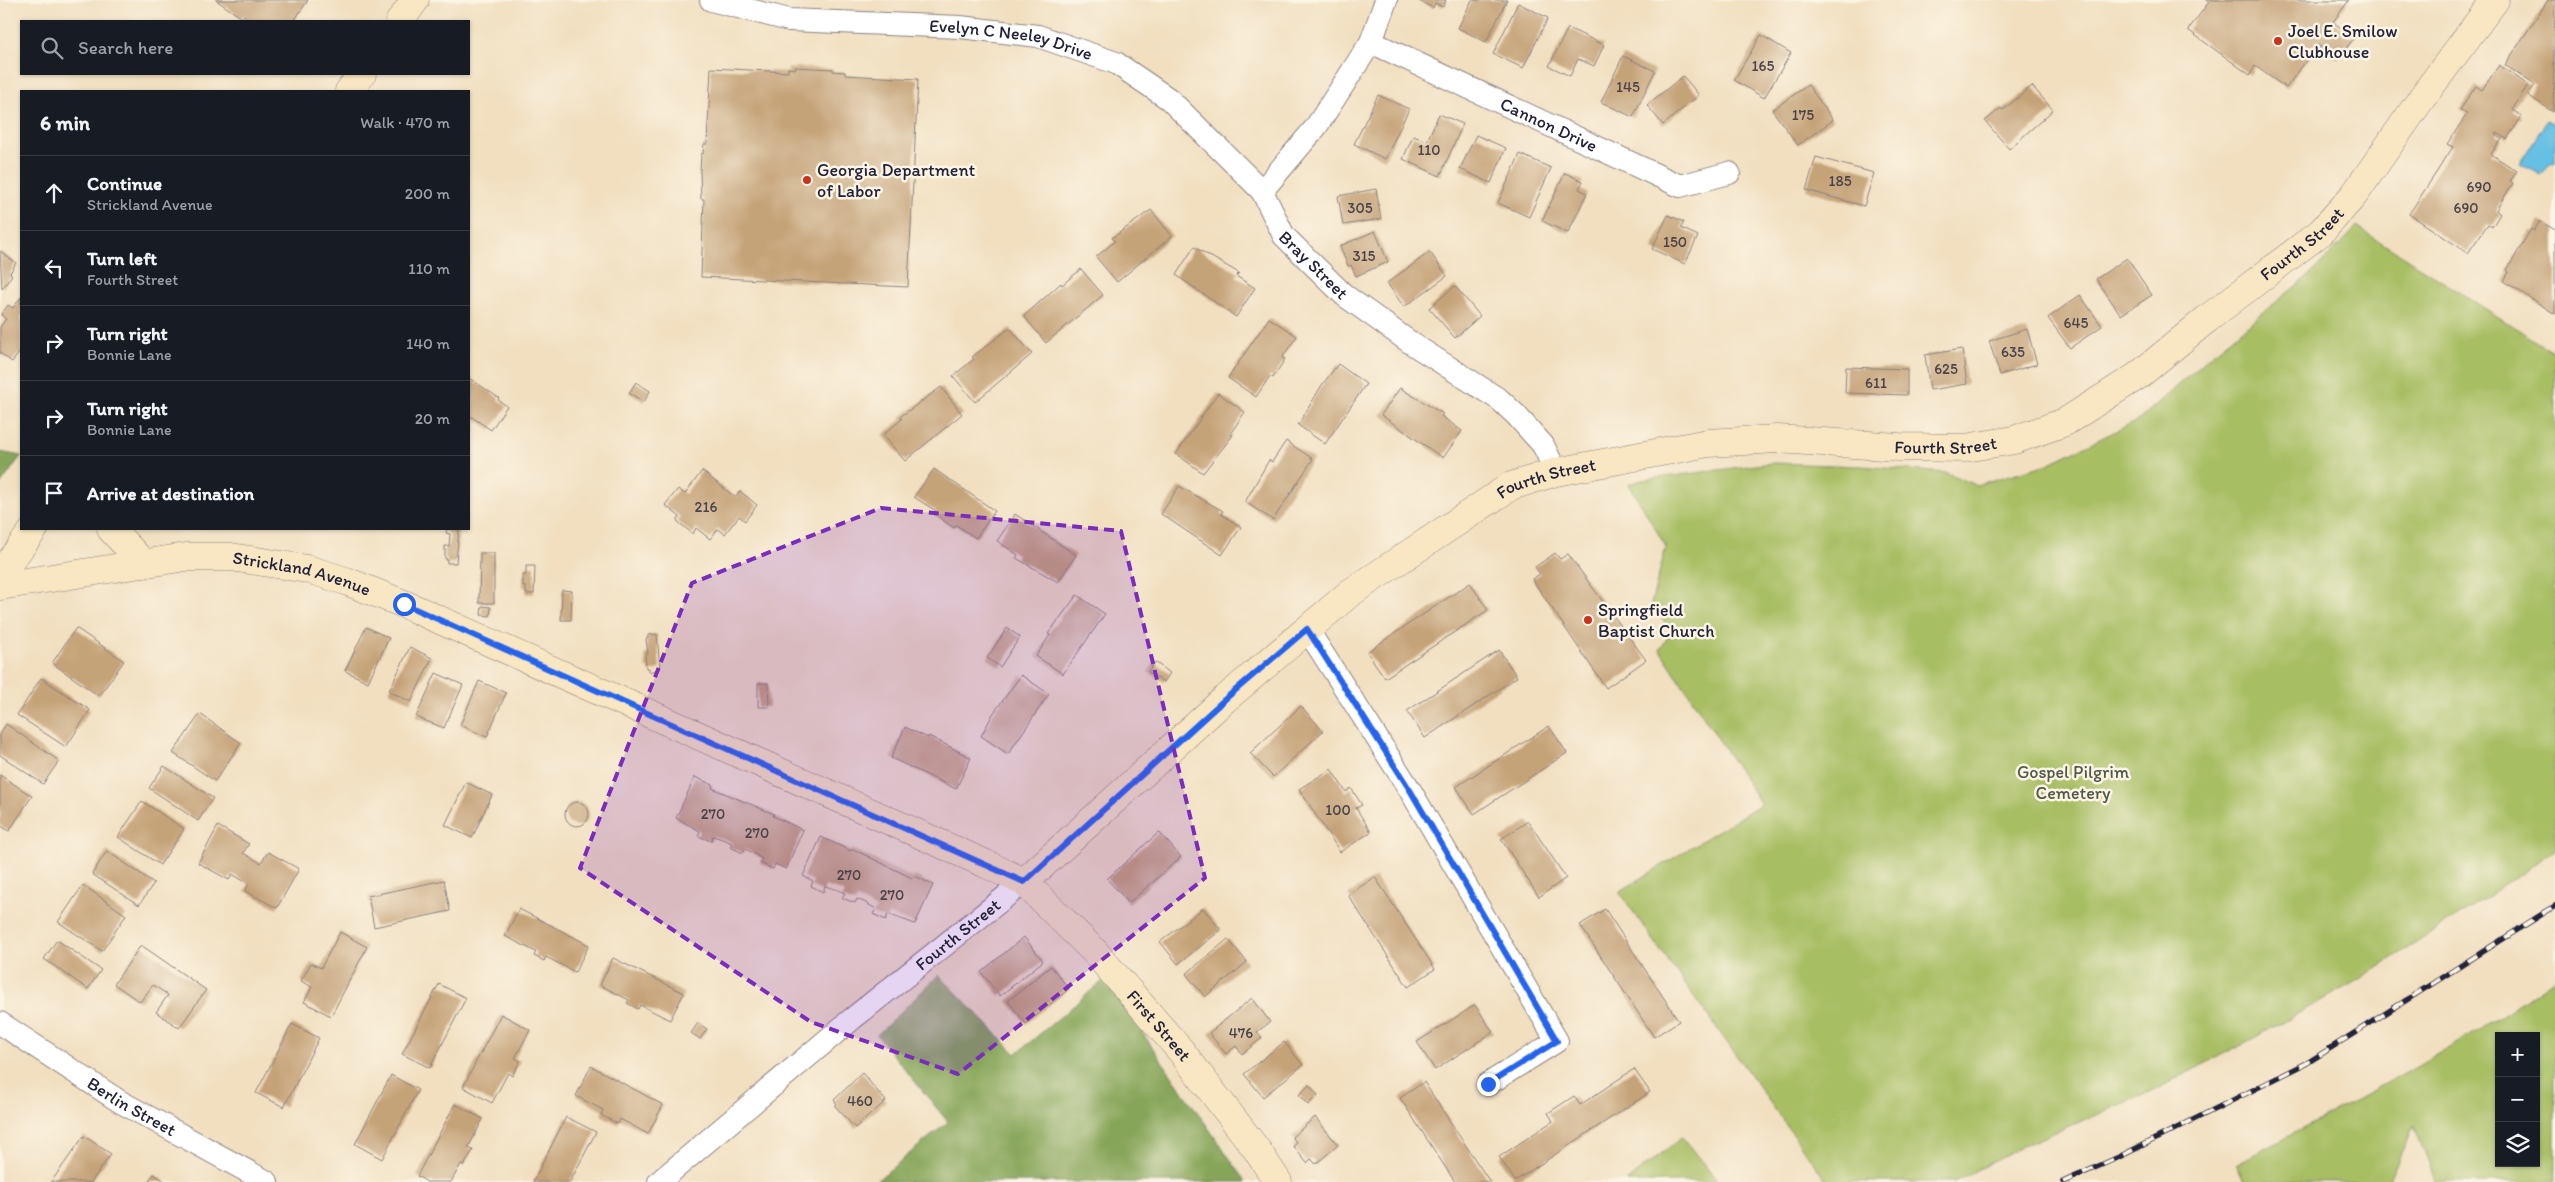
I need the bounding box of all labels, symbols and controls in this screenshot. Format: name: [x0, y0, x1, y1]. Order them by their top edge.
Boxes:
street label: Evelyn C Neeley Drive: [929, 15, 1095, 65]
search box: [20, 20, 470, 75]
place label: Joel E. Smilow Clubhouse: [2288, 20, 2397, 63]
icon: search: [38, 34, 66, 62]
marker: Joel E. Smilow Clubhouse: [2272, 35, 2284, 47]
text: Search here: [78, 36, 173, 59]
house number: 165: [1752, 57, 1775, 75]
house number: 145: [1616, 78, 1640, 96]
street label: Cannon Drive: [1497, 93, 1601, 157]
house number: 175: [1792, 106, 1814, 124]
text: 6 min: [40, 110, 90, 135]
text: Walk · 470 m: [360, 113, 450, 132]
house number: 110: [1417, 141, 1441, 159]
place label: Georgia Department of Labor: [817, 159, 976, 202]
text: Continue: [87, 172, 162, 195]
house number: 185: [1828, 172, 1852, 190]
marker: Georgia Department of Labor: [801, 174, 813, 186]
house number: 690: [2466, 178, 2492, 196]
icon: ahead: [40, 179, 68, 207]
text: 200 m: [405, 184, 450, 203]
text: Strickland Avenue: [87, 195, 213, 214]
house number: 305: [1347, 199, 1373, 217]
house number: 690: [2453, 199, 2479, 217]
street label: Fourth Street: [2256, 203, 2349, 285]
street label: Bray Street: [1274, 226, 1353, 304]
house number: 150: [1663, 233, 1687, 251]
text: Turn left: [87, 247, 157, 270]
house number: 315: [1352, 247, 1376, 265]
icon: left: [40, 254, 68, 282]
text: 110 m: [408, 259, 450, 278]
text: Fourth Street: [87, 270, 178, 289]
house number: 645: [2064, 314, 2089, 332]
text: Turn right: [87, 322, 168, 345]
icon: right: [40, 329, 68, 357]
text: 140 m: [406, 334, 450, 353]
house number: 635: [2001, 343, 2025, 361]
text: Bonnie Lane: [87, 345, 172, 364]
house number: 625: [1934, 360, 1958, 378]
house number: 611: [1865, 374, 1887, 392]
text: Turn right: [87, 397, 168, 420]
icon: right: [40, 404, 68, 432]
text: 20 m: [415, 409, 450, 428]
text: Bonnie Lane: [87, 420, 172, 439]
street label: Fourth Street: [1894, 432, 1999, 459]
street label: Fourth Street: [1492, 454, 1598, 504]
icon: arrive: [40, 479, 68, 507]
text: Arrive at destination: [87, 482, 254, 505]
house number: 216: [695, 498, 717, 516]
street label: Strickland Avenue: [231, 546, 374, 601]
route start: [393, 593, 416, 616]
place label: Springfield Baptist Church: [1598, 599, 1714, 642]
marker: Springfield Baptist Church: [1582, 614, 1594, 626]
park label: Gospel Pilgrim Cemetery: [2017, 761, 2129, 804]
house number: 100: [1325, 801, 1351, 819]
house number: 270: [701, 805, 725, 823]
house number: 270: [745, 824, 769, 842]
house number: 270: [837, 866, 861, 884]
house number: 270: [880, 886, 904, 904]
street label: Fourth Street: [911, 894, 1005, 975]
street label: First Street: [1122, 985, 1196, 1066]
house number: 476: [1229, 1024, 1253, 1042]
map controls: [2495, 1032, 2540, 1167]
button: +: [2495, 1032, 2540, 1077]
street label: Berlin Street: [83, 1072, 180, 1141]
route end: [1477, 1073, 1500, 1096]
button: −: [2495, 1077, 2540, 1122]
house number: 460: [847, 1092, 873, 1110]
button: layers: [2495, 1122, 2540, 1167]

